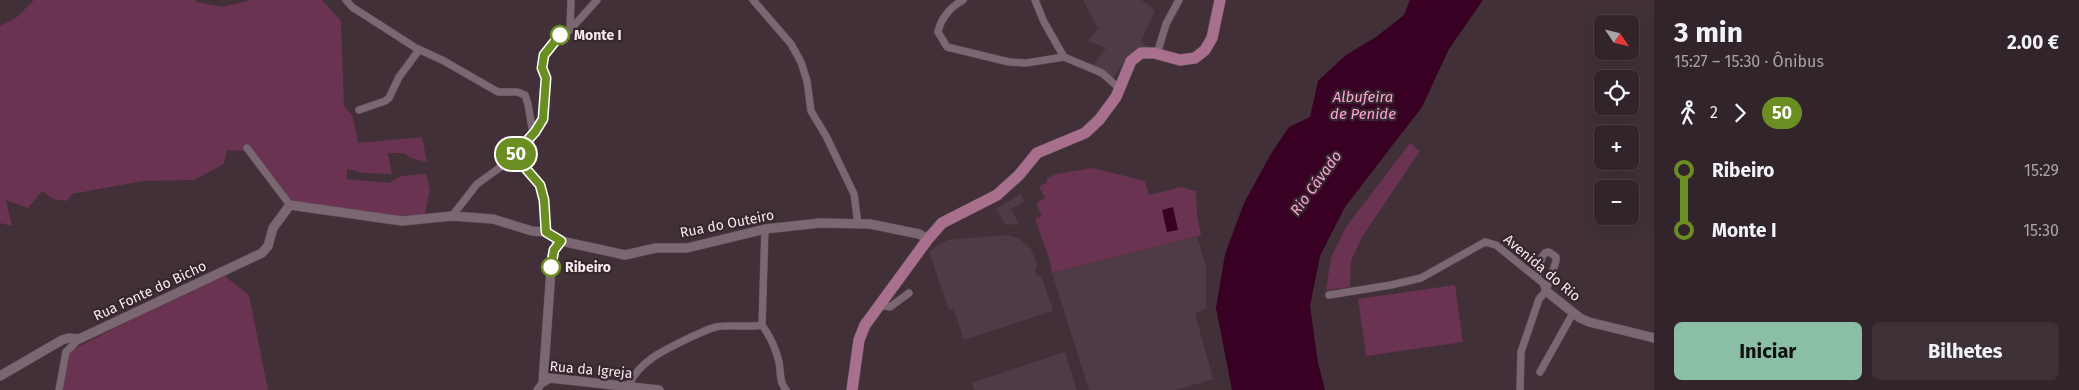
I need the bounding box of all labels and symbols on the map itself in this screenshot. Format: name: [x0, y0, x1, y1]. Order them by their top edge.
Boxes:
north arrow: [1594, 15, 1639, 60]
marker: Monte I: [550, 25, 570, 45]
place label: Monte I: [574, 27, 622, 44]
water label: Albufeira de Penide: [1330, 88, 1396, 123]
line badge: 50: [494, 138, 538, 170]
water label: Rio Cávado: [1287, 147, 1345, 219]
street label: Rua do Outeiro: [678, 207, 776, 241]
street label: Avenida do Rio: [1500, 231, 1584, 305]
street label: Rua Fonte do Bicho: [91, 257, 209, 325]
marker: Ribeiro: [541, 257, 561, 277]
place label: Ribeiro: [565, 259, 611, 276]
street label: Rua da Igreja: [549, 358, 633, 382]

